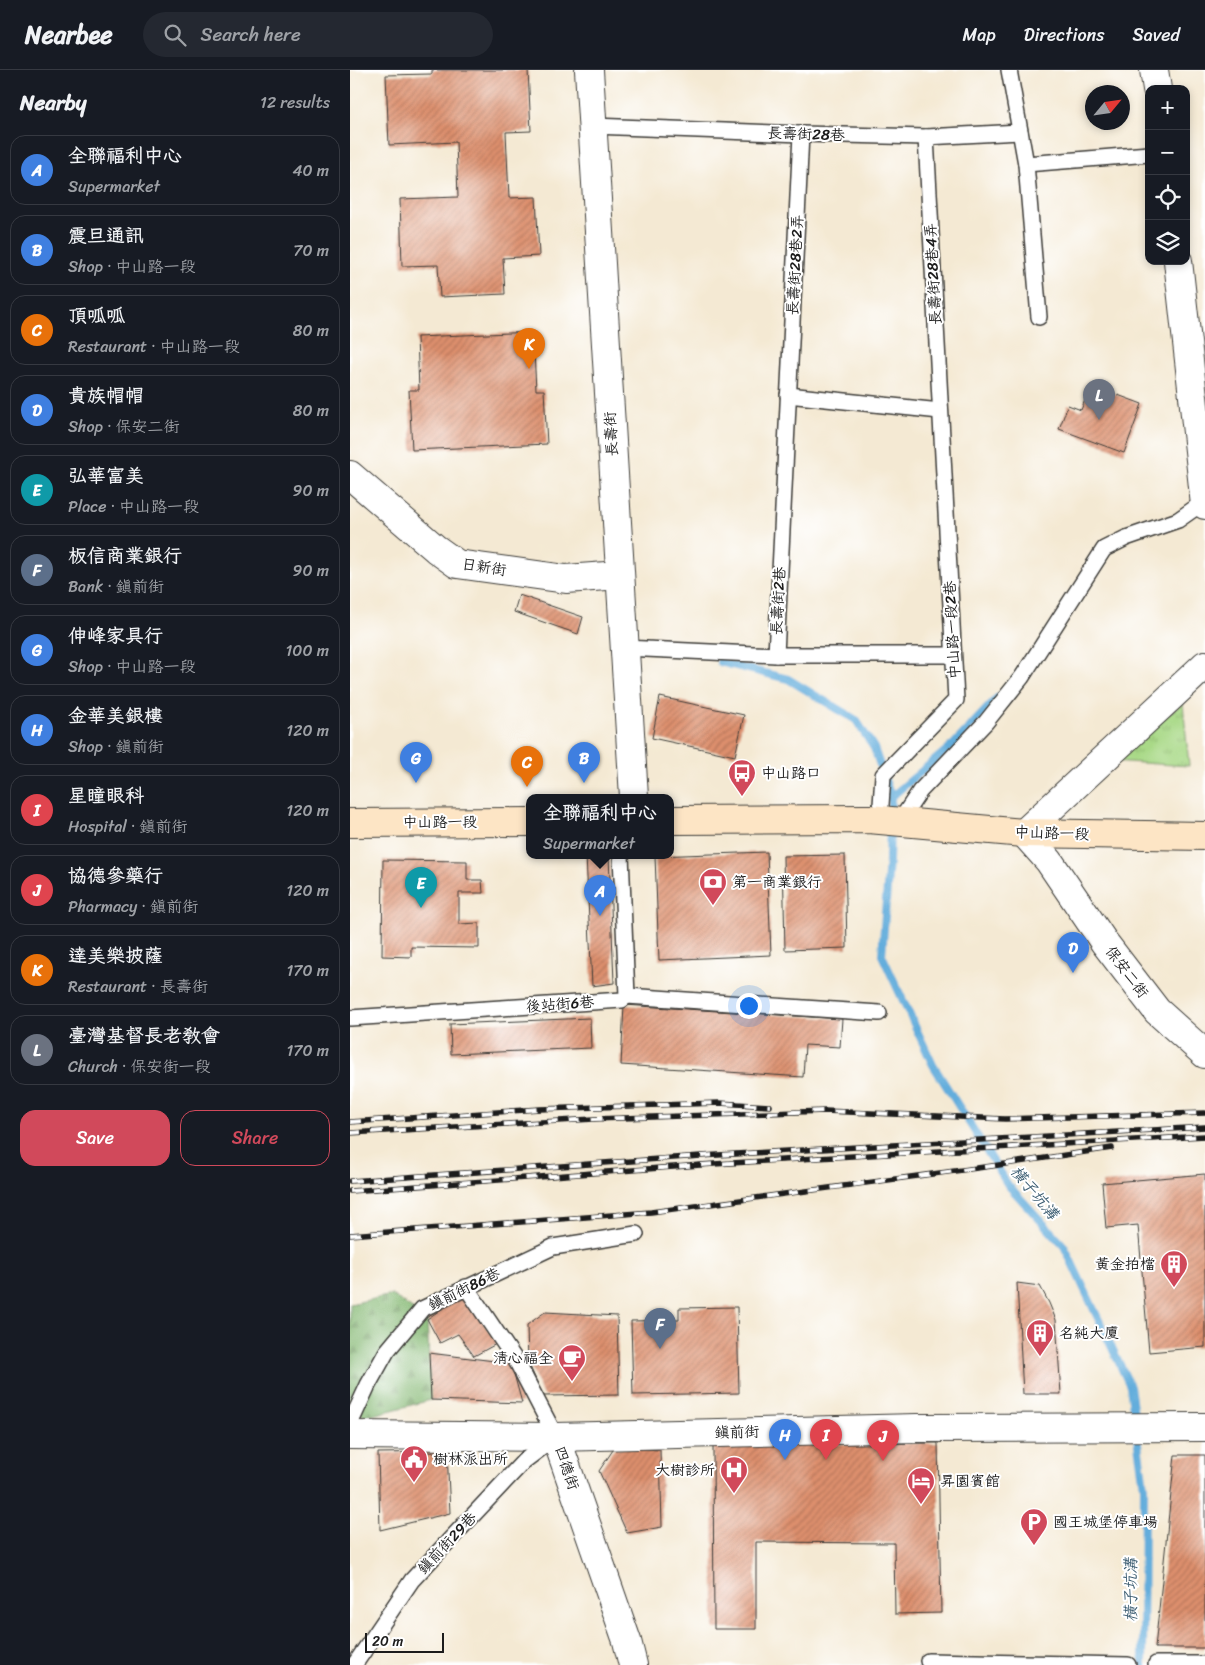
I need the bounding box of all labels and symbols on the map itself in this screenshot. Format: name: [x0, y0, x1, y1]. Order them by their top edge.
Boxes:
north arrow: [1085, 85, 1130, 130]
street label: 長壽街28巷: [767, 120, 845, 148]
street label: 長壽街28巷2弄: [779, 214, 811, 316]
street label: 長壽街28巷4弄: [917, 222, 949, 326]
pin: K: [513, 328, 545, 369]
pin: L: [1083, 379, 1115, 420]
street label: 長壽街: [597, 411, 625, 457]
street label: 日新街: [460, 551, 508, 583]
street label: 長壽街2巷: [763, 566, 793, 636]
street label: 中山路一段2巷: [936, 580, 968, 680]
pin: G: [400, 742, 432, 783]
pin: B: [568, 742, 600, 783]
pin: C: [511, 746, 543, 787]
bus stop icon: 中山路口: [727, 758, 757, 797]
place label: 中山路口: [761, 760, 821, 786]
street label: 中山路一段: [402, 809, 478, 835]
street label: 中山路一段: [1014, 819, 1090, 847]
pin: E: [405, 867, 437, 908]
bank icon: 第一商業銀行: [698, 867, 728, 906]
place label: 第一商業銀行: [732, 869, 822, 895]
pin: A: [584, 875, 616, 916]
pin: D: [1057, 932, 1089, 973]
street label: 保安二街: [1099, 940, 1155, 1004]
street label: 後站街6巷: [525, 989, 595, 1019]
your location: [736, 993, 762, 1019]
water label: 橫子坑溝: [1003, 1158, 1068, 1228]
building icon: 黃金拍檔: [1159, 1249, 1189, 1288]
place label: 黃金拍檔: [1095, 1251, 1155, 1277]
street label: 鎮前街86巷: [423, 1260, 505, 1318]
pin: F: [644, 1308, 676, 1349]
building icon: 名純大廈: [1025, 1318, 1055, 1357]
place label: 名純大廈: [1059, 1320, 1119, 1346]
cafe icon: 清心福全: [557, 1343, 587, 1382]
place label: 清心福全: [493, 1345, 553, 1371]
street label: 鎮前街: [714, 1419, 760, 1445]
pin: H: [769, 1419, 801, 1460]
pin: I: [810, 1419, 842, 1460]
pin: J: [867, 1420, 899, 1461]
street label: 四德街: [547, 1442, 587, 1494]
public building icon: 樹林派出所: [399, 1444, 429, 1483]
place label: 樹林派出所: [433, 1446, 508, 1472]
hospital icon: 大樹診所: [719, 1455, 749, 1494]
place label: 大樹診所: [655, 1457, 715, 1483]
hotel icon: 昇園賓館: [906, 1466, 936, 1505]
place label: 昇園賓館: [940, 1468, 1000, 1494]
street label: 鎮前街29巷: [411, 1506, 483, 1580]
parking icon: 國王城堡停車場: [1019, 1507, 1049, 1546]
place label: 國王城堡停車場: [1053, 1509, 1158, 1535]
water label: 橫子坑溝: [1116, 1556, 1145, 1622]
scale bar: [365, 1630, 444, 1653]

